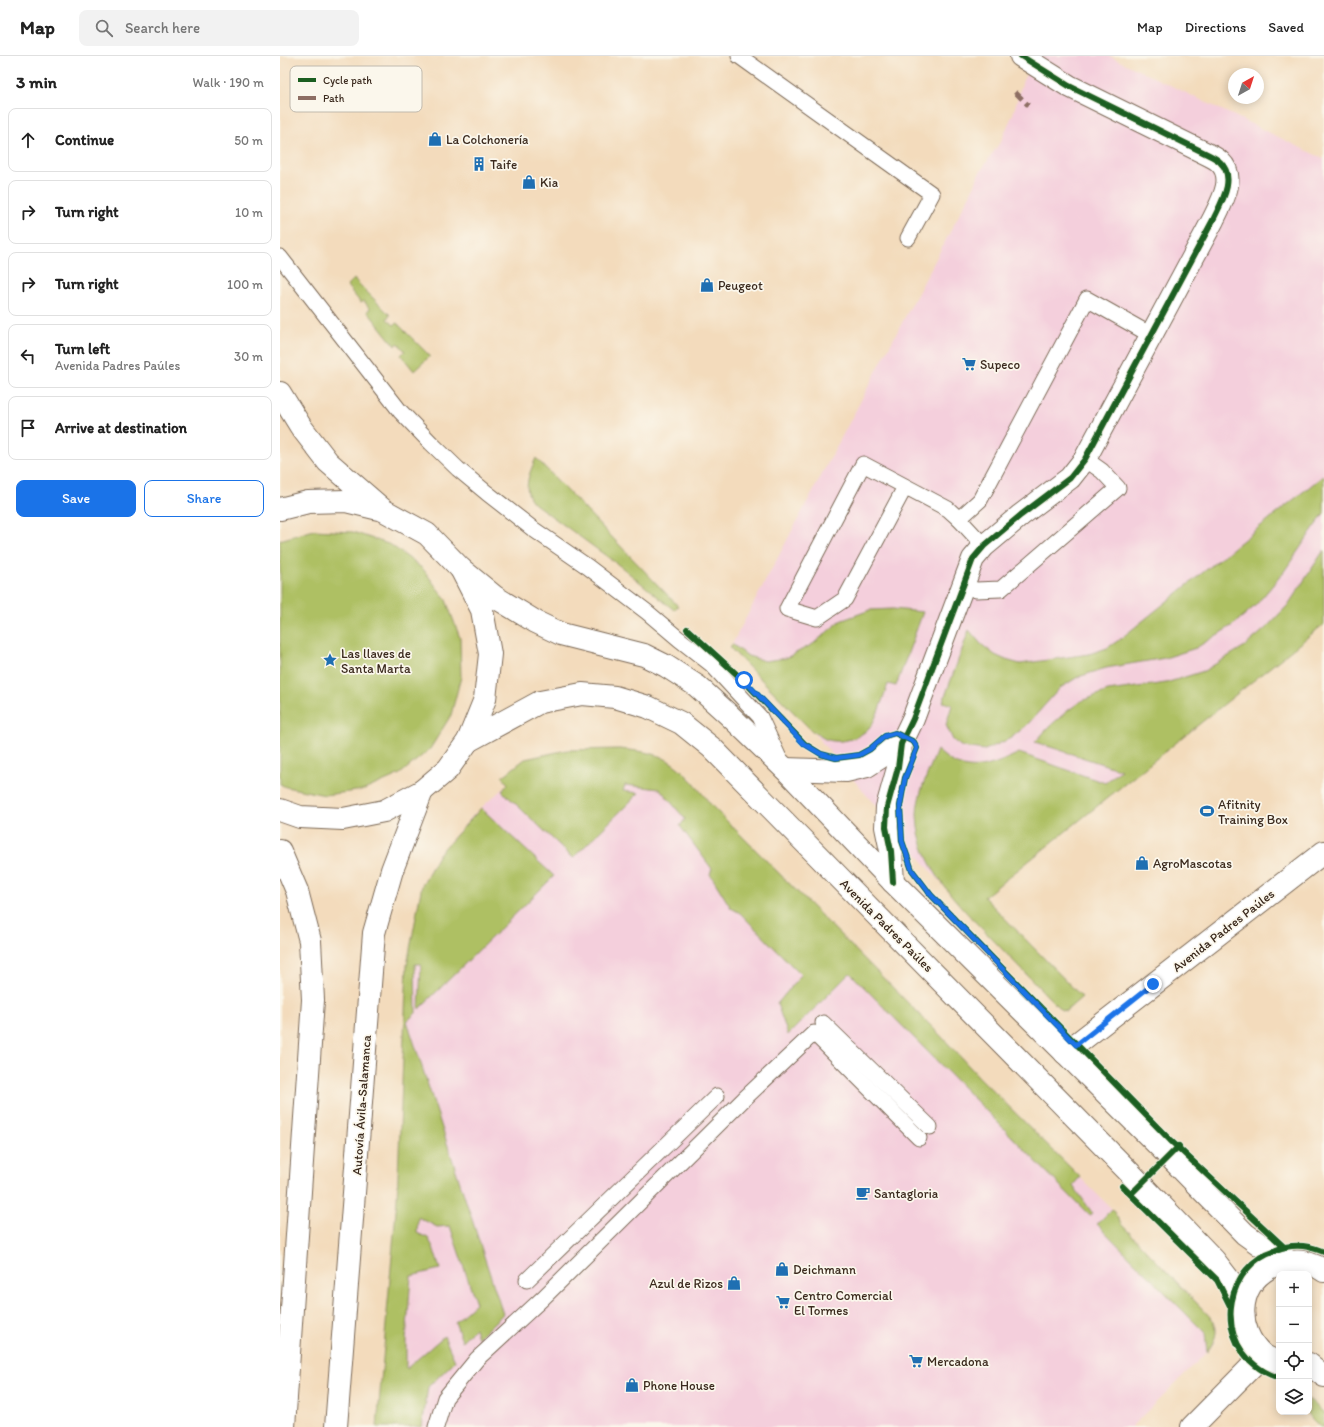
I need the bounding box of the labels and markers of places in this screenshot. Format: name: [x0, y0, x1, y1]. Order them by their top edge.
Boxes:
shop icon: La Colchonería: [427, 131, 443, 147]
place label: La Colchonería: [446, 132, 529, 147]
building icon: Taife: [471, 156, 487, 172]
place label: Taife: [490, 157, 517, 172]
shop icon: Kia: [521, 174, 537, 190]
place label: Kia: [540, 175, 559, 190]
shop icon: Peugeot: [699, 277, 715, 293]
place label: Peugeot: [718, 278, 763, 293]
supermarket icon: Supeco: [961, 356, 977, 372]
place label: Supeco: [980, 357, 1020, 372]
place label: Las llaves de Santa Marta: [341, 646, 411, 676]
place icon: Las llaves de Santa Marta: [322, 652, 338, 668]
place label: Afitnity Training Box: [1218, 797, 1288, 827]
sports icon: Afitnity Training Box: [1199, 803, 1215, 819]
shop icon: AgroMascotas: [1134, 855, 1150, 871]
place label: AgroMascotas: [1153, 856, 1232, 871]
cafe icon: Santagloria: [855, 1185, 871, 1201]
place label: Santagloria: [874, 1186, 939, 1201]
shop icon: Deichmann: [774, 1261, 790, 1277]
place label: Deichmann: [793, 1262, 856, 1277]
shop icon: Azul de Rizos: [726, 1275, 742, 1291]
place label: Azul de Rizos: [649, 1276, 723, 1291]
place label: Centro Comercial El Tormes: [794, 1288, 893, 1318]
supermarket icon: Centro Comercial El Tormes: [775, 1294, 791, 1310]
supermarket icon: Mercadona: [908, 1353, 924, 1369]
place label: Mercadona: [927, 1354, 989, 1369]
shop icon: Phone House: [624, 1377, 640, 1393]
place label: Phone House: [643, 1378, 715, 1393]

